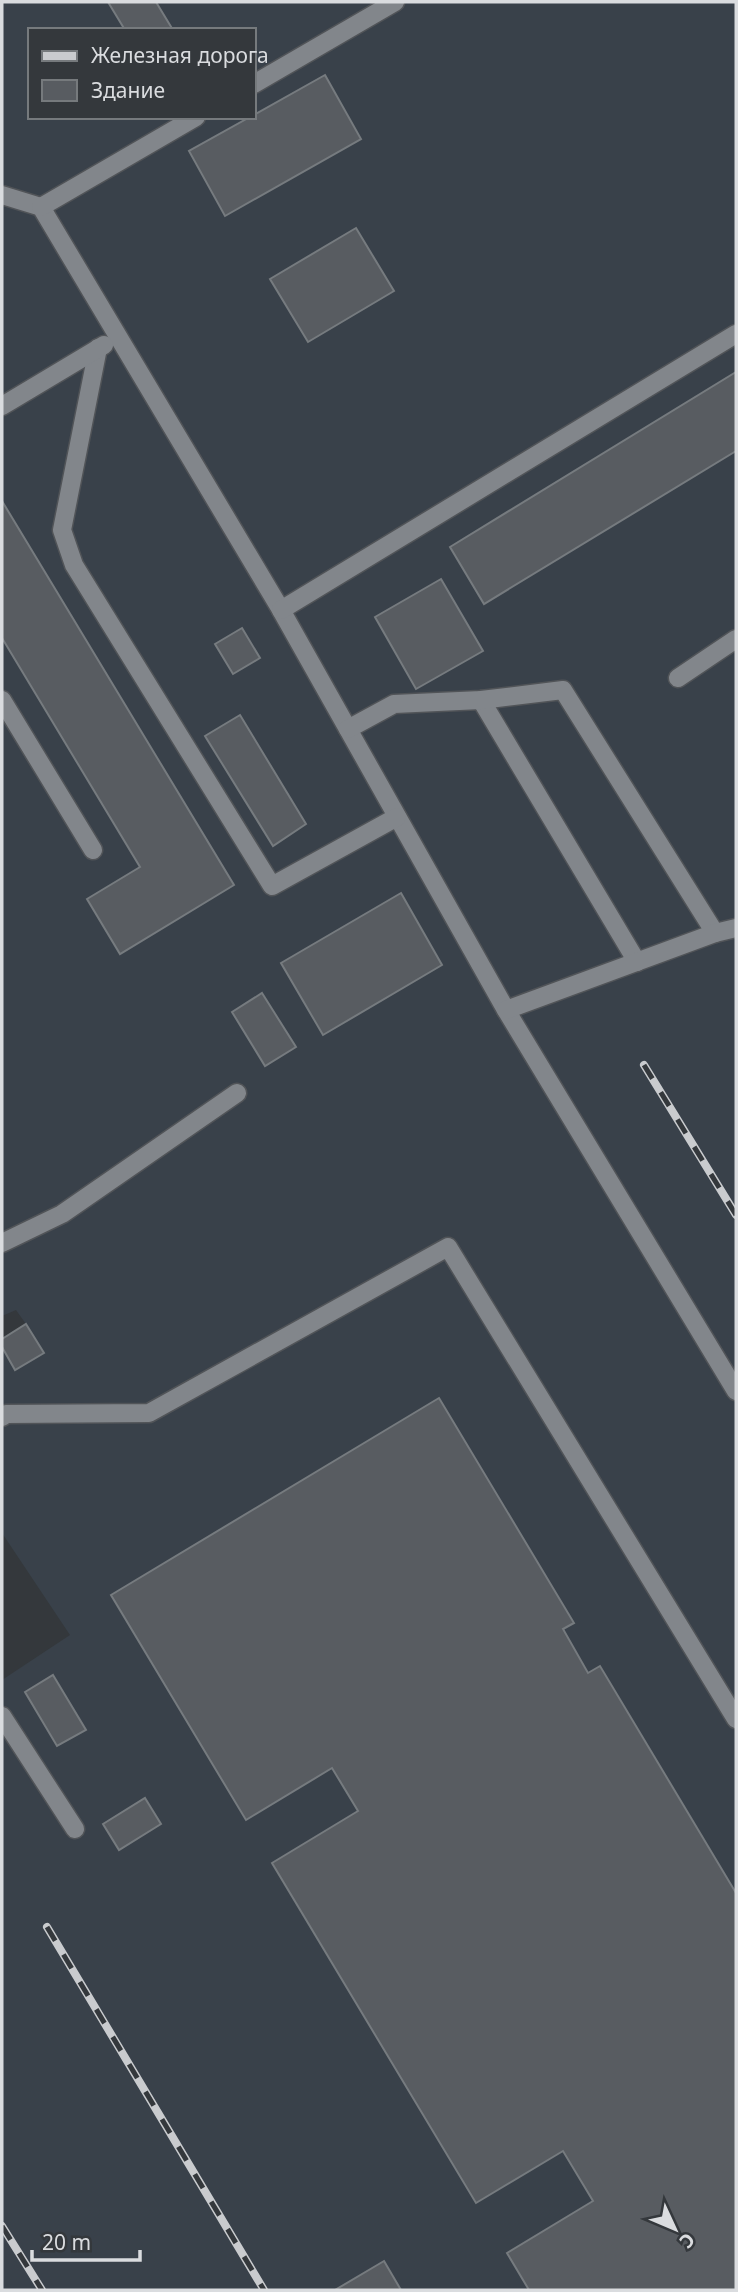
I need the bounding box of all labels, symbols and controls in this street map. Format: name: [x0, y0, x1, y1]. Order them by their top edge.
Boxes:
legend: [28, 28, 256, 119]
text: Железная дорога: [91, 41, 269, 69]
text: Здание: [91, 76, 165, 104]
north arrow: [640, 2194, 710, 2264]
scale bar: [32, 2218, 140, 2262]
text: С: [674, 2227, 701, 2254]
text: 20 m: [42, 2228, 91, 2256]

